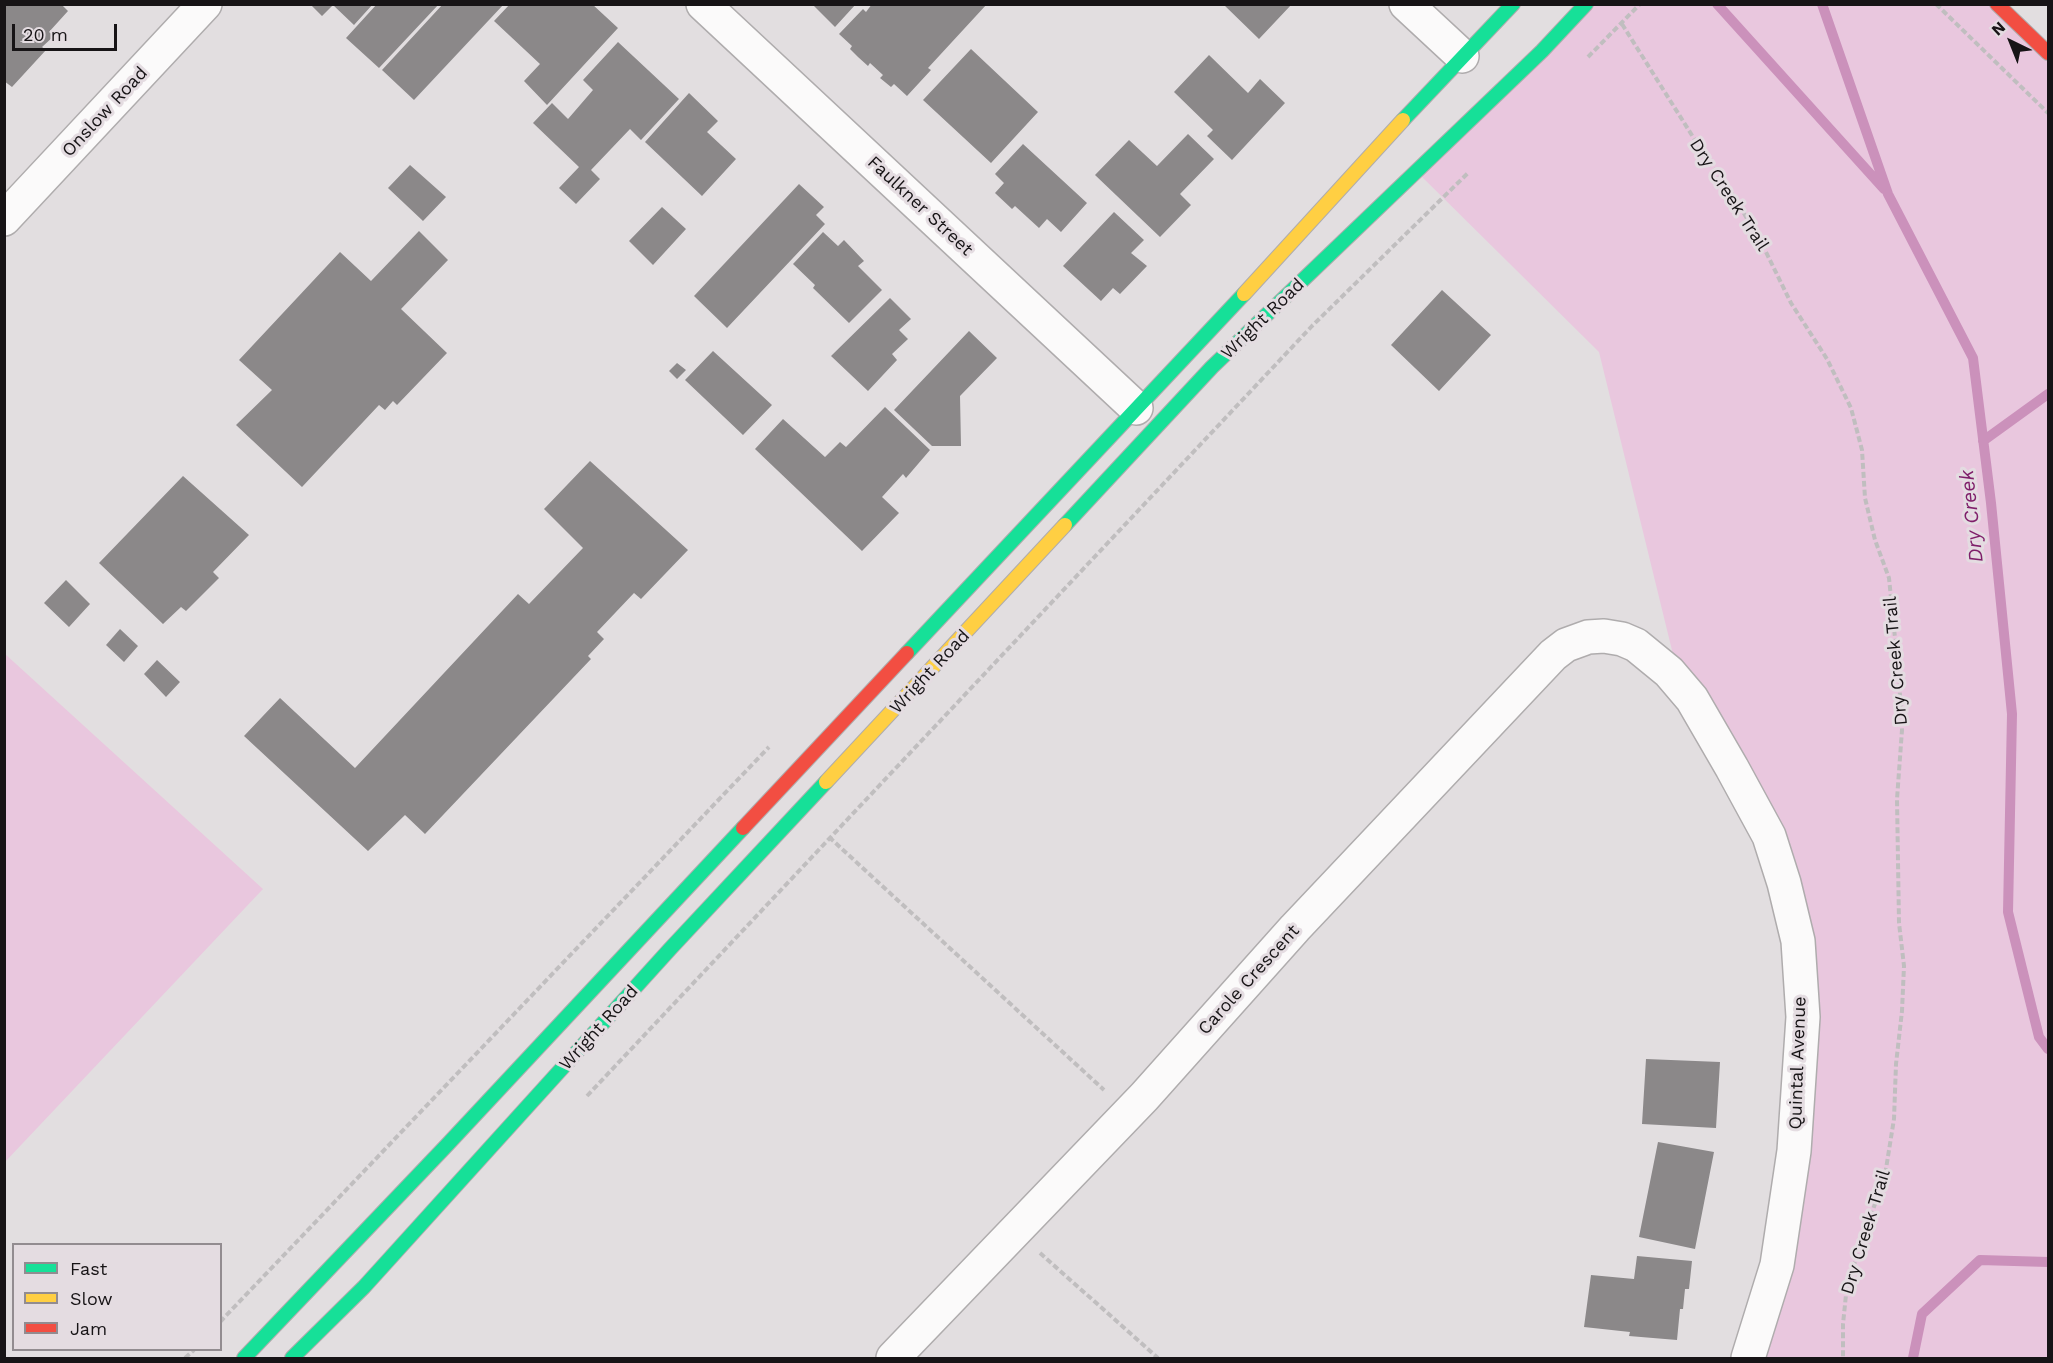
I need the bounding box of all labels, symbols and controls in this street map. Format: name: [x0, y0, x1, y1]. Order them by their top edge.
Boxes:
scale bar: [15, 12, 120, 50]
north arrow: [1981, 12, 2041, 72]
text: N: [1988, 17, 2009, 39]
text: 20 m: [23, 24, 68, 45]
street label: Onslow Road: [58, 63, 152, 161]
street label: Dry Creek Trail: [1685, 135, 1773, 255]
street label: Faulkner Street: [863, 152, 977, 260]
street label: Wright Road: [1217, 274, 1309, 364]
water label: Dry Creek: [1955, 468, 1989, 564]
street label: Dry Creek Trail: [1880, 596, 1912, 726]
street label: Wright Road: [886, 625, 974, 719]
street label: Carole Crescent: [1194, 920, 1304, 1040]
street label: Wright Road: [555, 981, 643, 1075]
street label: Quintal Avenue: [1785, 996, 1811, 1130]
street label: Dry Creek Trail: [1837, 1167, 1895, 1297]
legend: [12, 1243, 222, 1351]
text: Fast: [70, 1258, 107, 1279]
text: Slow: [70, 1288, 113, 1309]
text: Jam: [70, 1318, 107, 1339]

